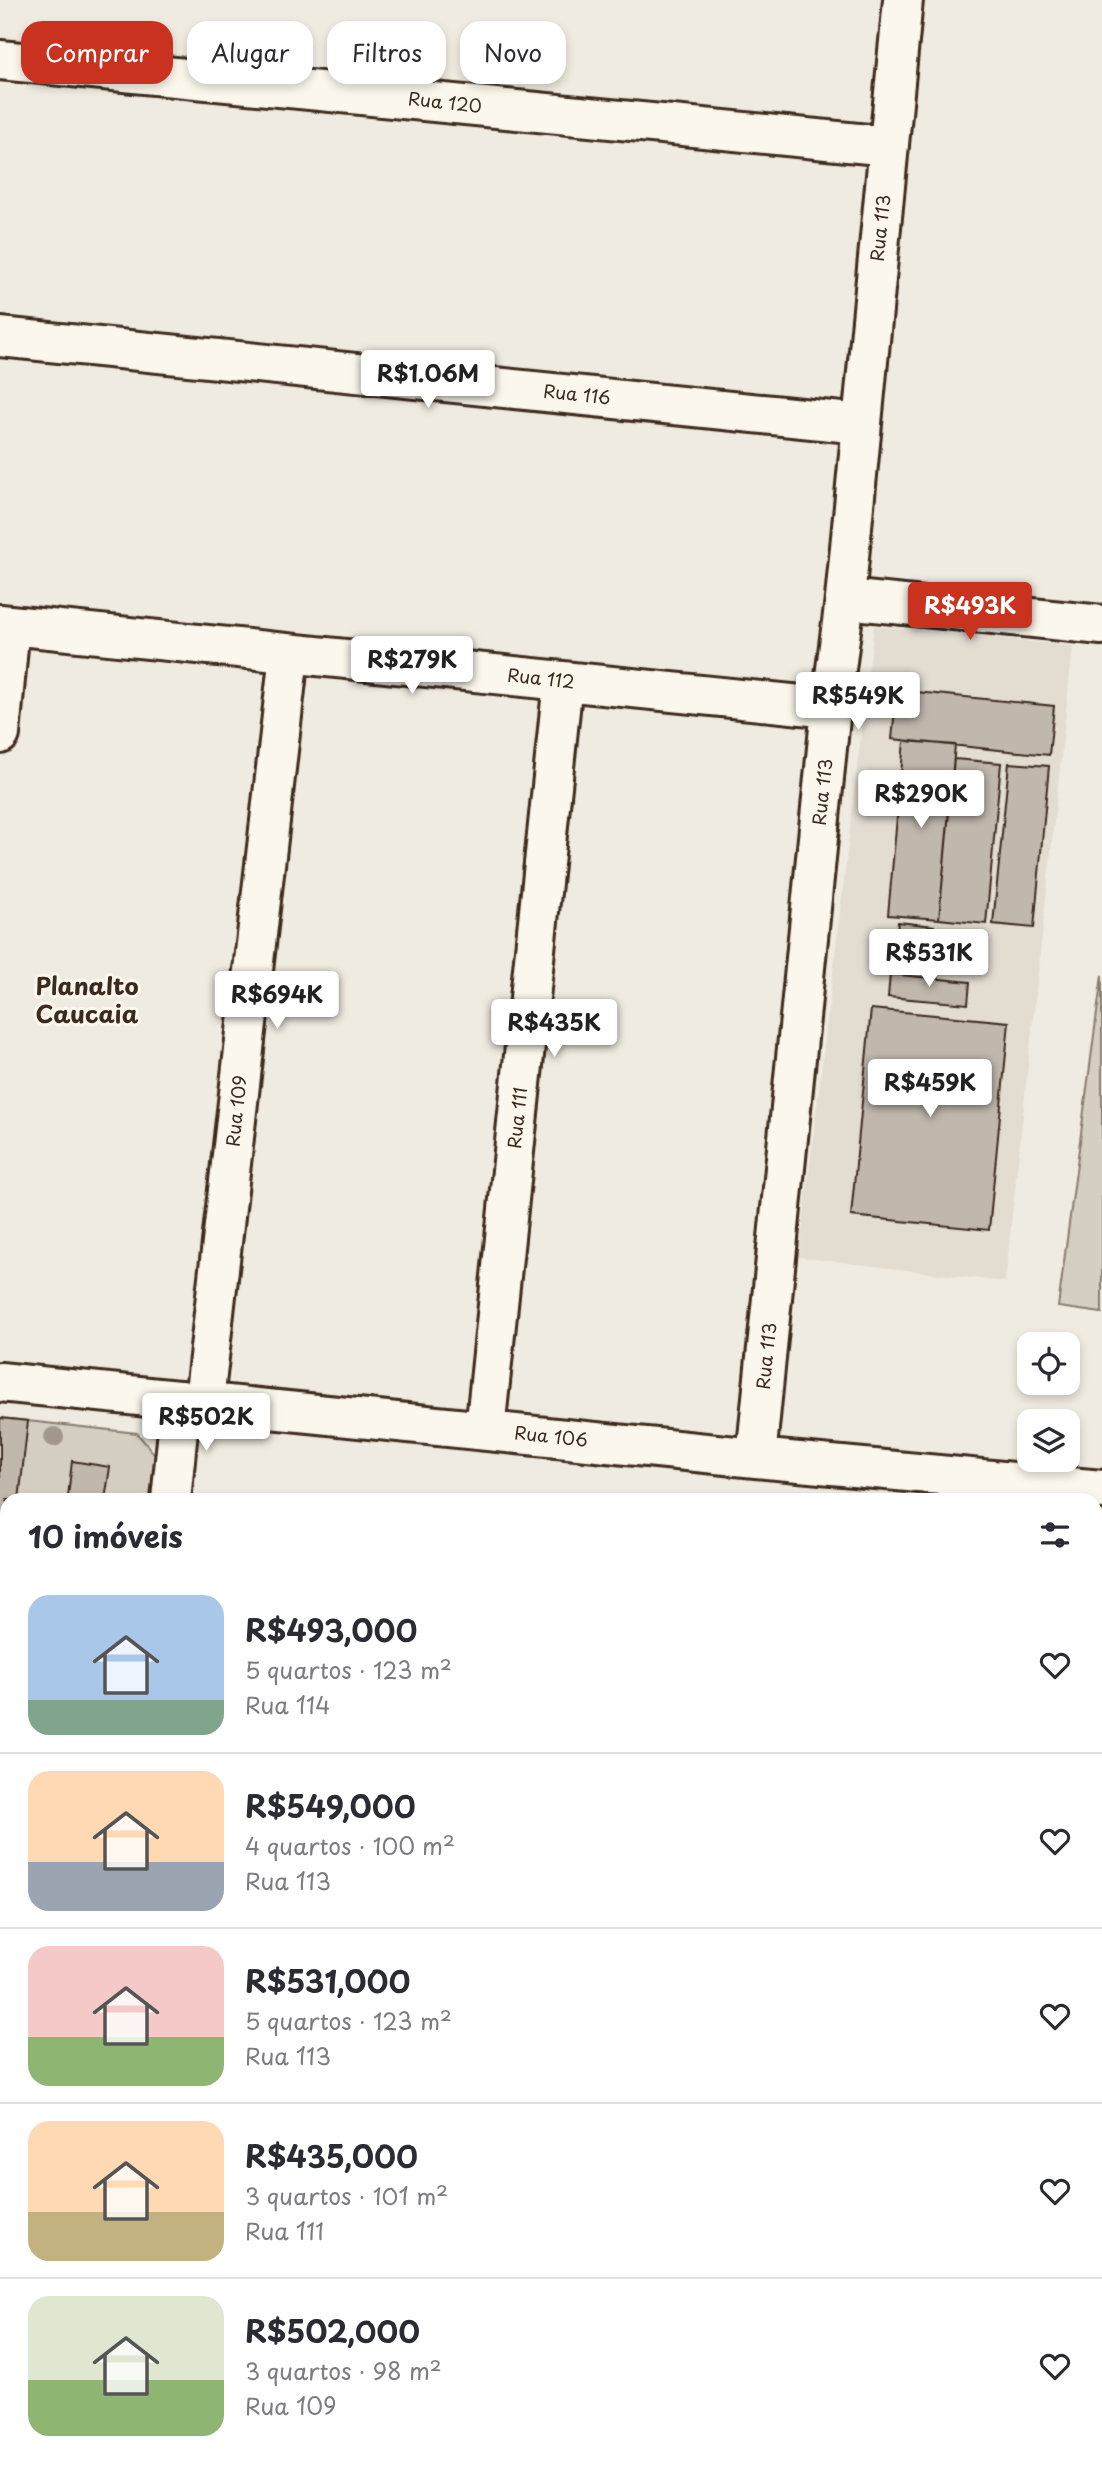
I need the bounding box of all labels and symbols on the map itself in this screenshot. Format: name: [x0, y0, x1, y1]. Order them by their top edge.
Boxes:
street label: Rua 120: [407, 84, 483, 119]
street label: Rua 113: [863, 193, 896, 263]
pin: R$1.06M: [363, 350, 493, 410]
street label: Rua 116: [542, 377, 612, 410]
pin: R$493K: [913, 582, 1027, 642]
pin: R$279K: [355, 636, 469, 696]
street label: Rua 112: [506, 661, 576, 694]
pin: R$549K: [801, 672, 915, 732]
street label: Rua 113: [805, 757, 838, 827]
pin: R$290K: [864, 770, 978, 830]
pin: R$531K: [872, 930, 986, 989]
district label: Planalto Caucaia: [35, 967, 139, 1031]
pin: R$694K: [220, 972, 334, 1031]
pin: R$435K: [497, 1000, 611, 1059]
pin: R$459K: [873, 1060, 987, 1119]
street label: Rua 109: [218, 1074, 253, 1148]
street label: Rua 111: [500, 1086, 533, 1150]
street label: Rua 113: [749, 1321, 782, 1391]
pin: R$502K: [149, 1394, 263, 1453]
street label: Rua 106: [513, 1418, 589, 1453]

